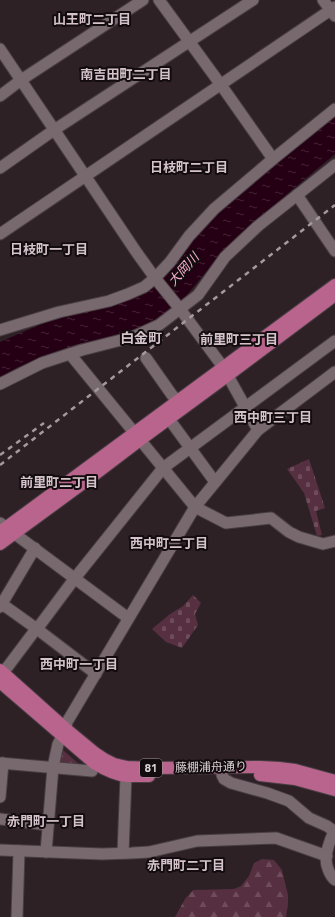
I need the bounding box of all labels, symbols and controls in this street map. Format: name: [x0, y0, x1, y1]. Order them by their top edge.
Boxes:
district label: 山王町二丁目: [53, 9, 131, 29]
district label: 南吉田町二丁目: [80, 64, 172, 84]
district label: 日枝町二丁目: [150, 157, 228, 177]
district label: 日枝町一丁目: [10, 239, 88, 259]
water label: 大岡川: [163, 246, 205, 290]
district label: 白金町: [120, 327, 162, 348]
district label: 前里町三丁目: [200, 329, 278, 349]
district label: 西中町三丁目: [234, 407, 312, 427]
district label: 前里町二丁目: [20, 472, 98, 492]
district label: 西中町二丁目: [130, 533, 208, 553]
district label: 西中町一丁目: [40, 654, 118, 674]
street label: 藤棚浦舟通り: [175, 756, 247, 777]
road number: 81: [140, 759, 162, 777]
district label: 赤門町一丁目: [7, 811, 85, 831]
district label: 赤門町二丁目: [147, 855, 225, 875]

